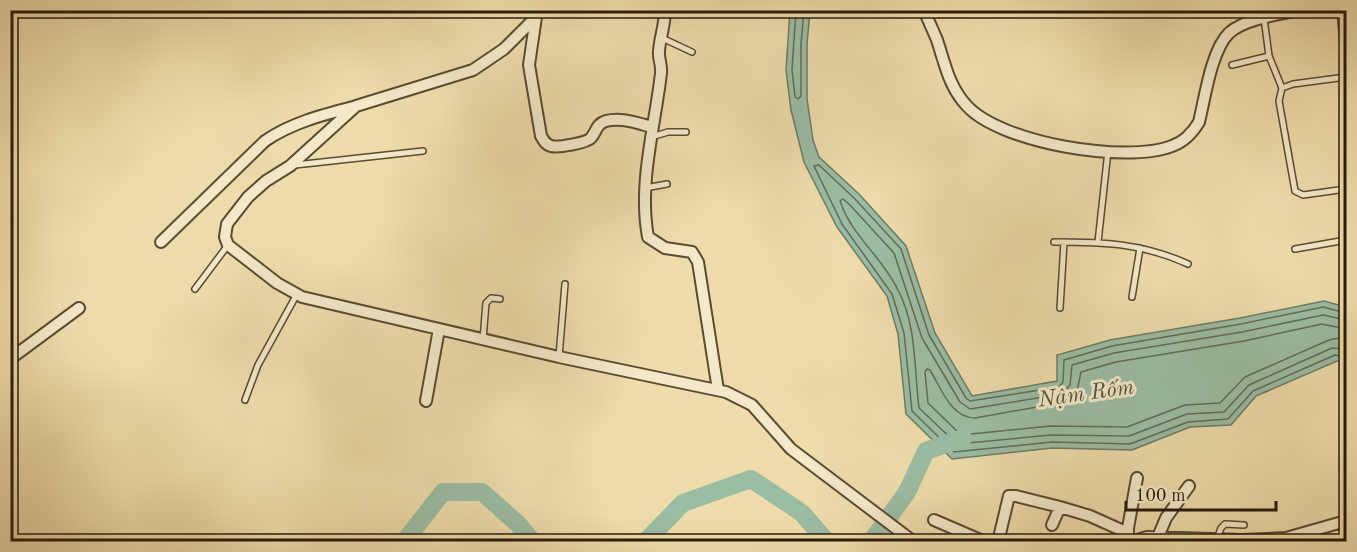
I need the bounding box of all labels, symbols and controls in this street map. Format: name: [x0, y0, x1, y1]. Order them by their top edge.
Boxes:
water label: Nậm Rốm: [1036, 376, 1136, 412]
scale bar: [1126, 474, 1276, 512]
text: 100 m: [1135, 487, 1186, 505]

